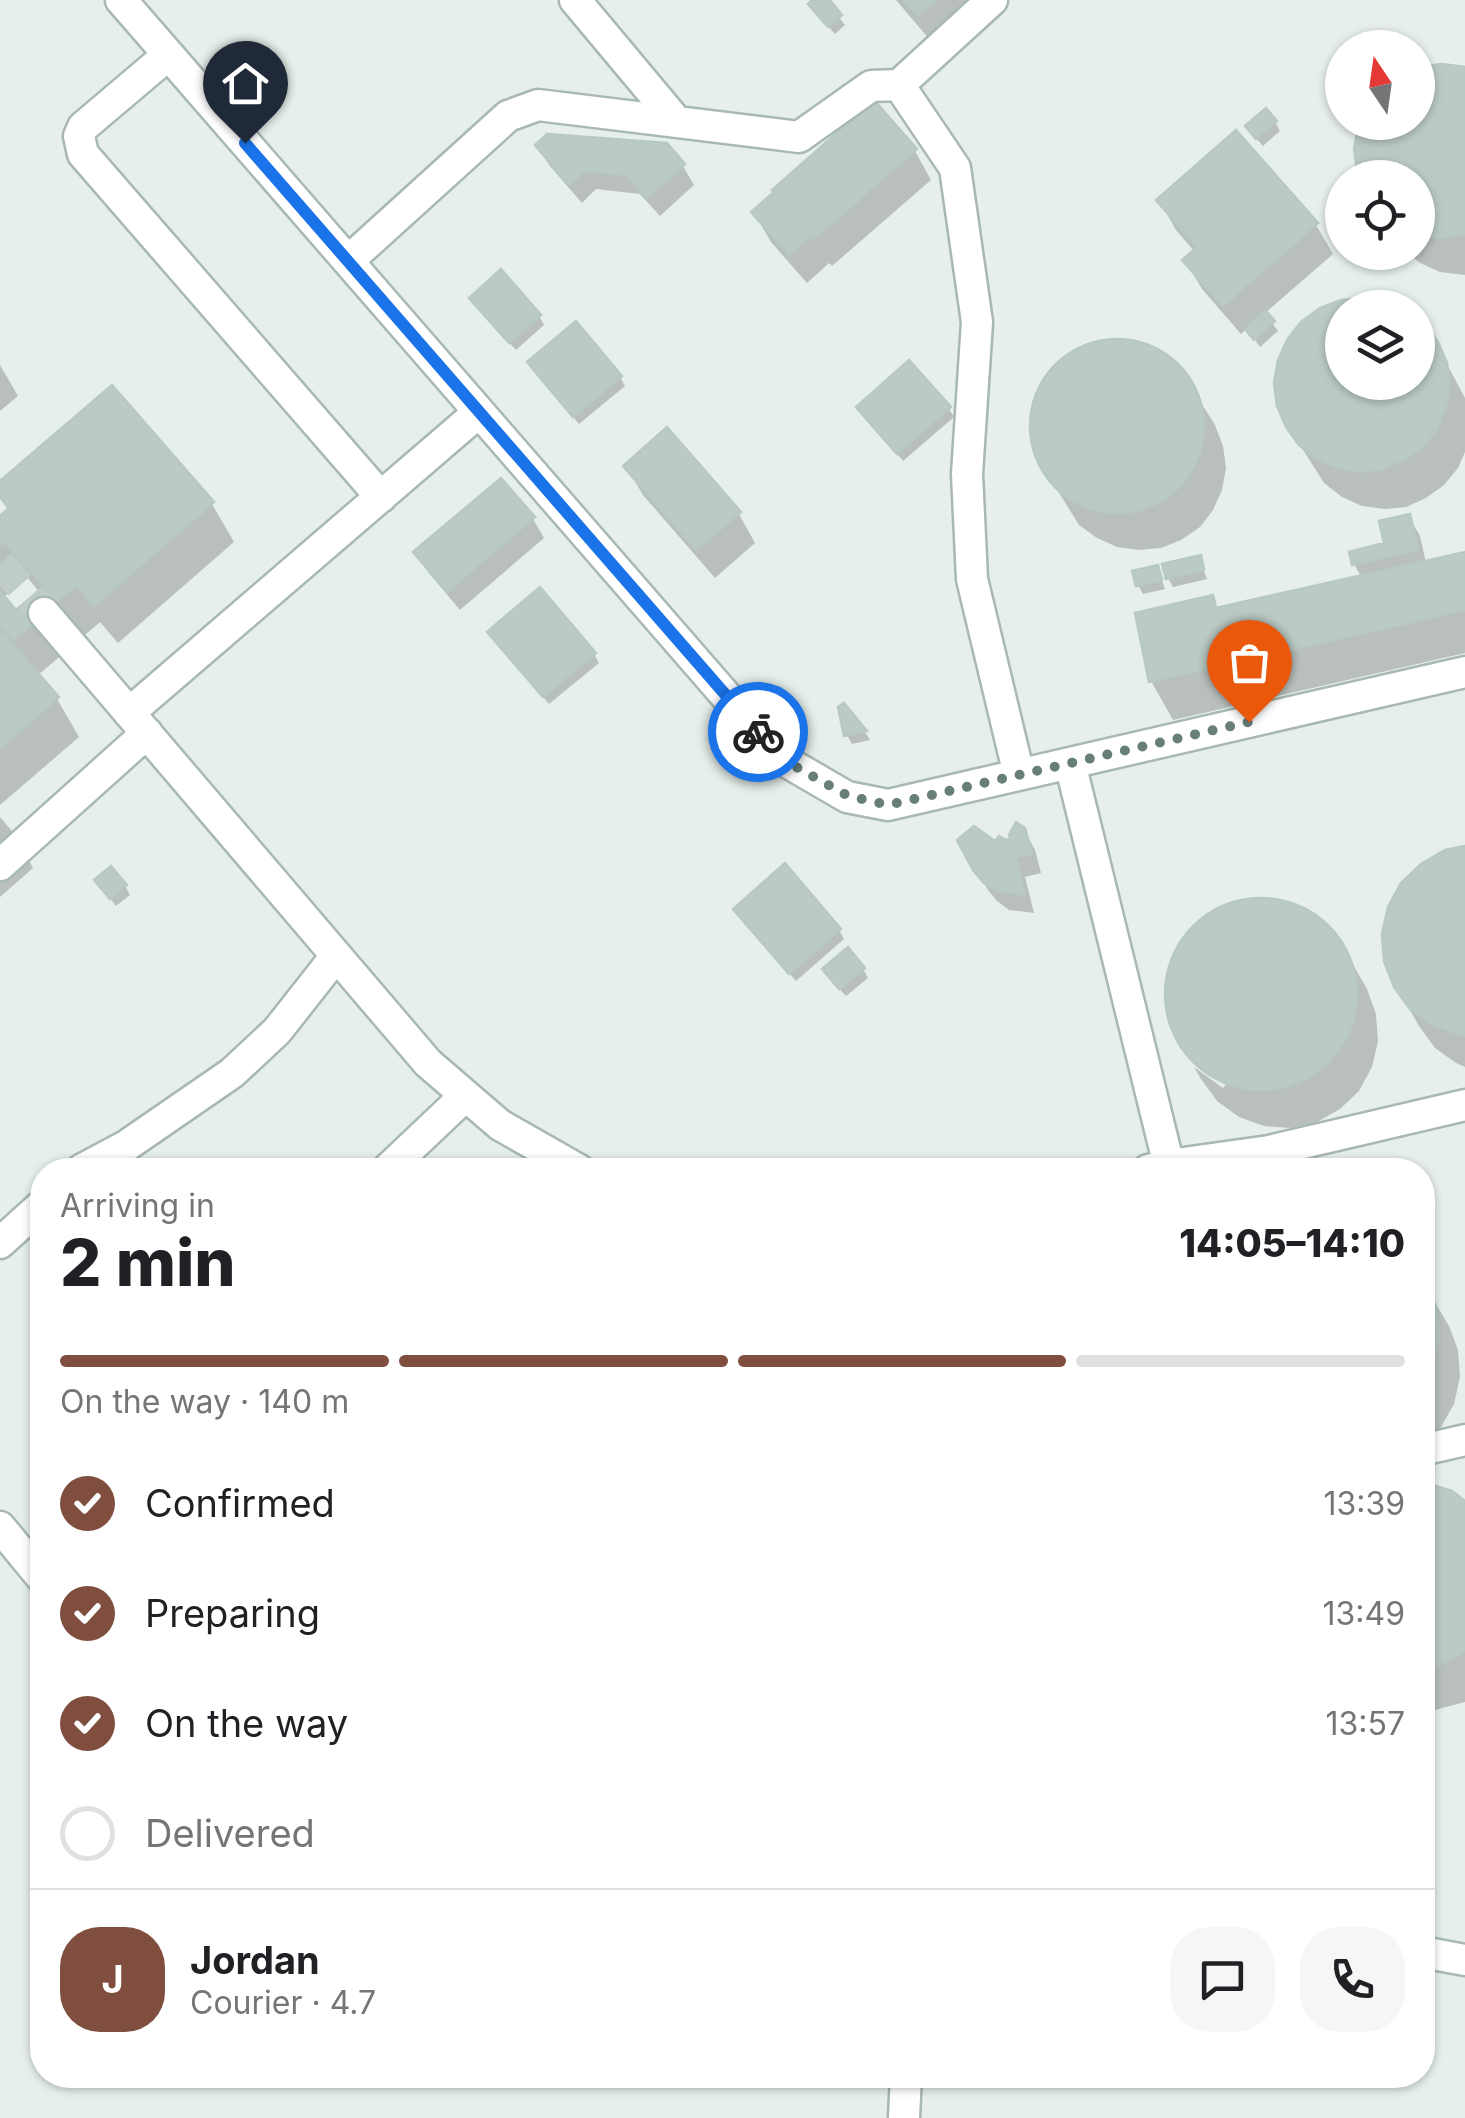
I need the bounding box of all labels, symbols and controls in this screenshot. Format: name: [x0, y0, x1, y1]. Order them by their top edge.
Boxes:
north arrow: [1325, 30, 1435, 140]
map controls: [1325, 30, 1435, 400]
pin: [203, 41, 288, 144]
icon: home: [218, 56, 273, 111]
button: locate: [1325, 160, 1435, 270]
button: layers: [1325, 290, 1435, 400]
pin: [1207, 620, 1292, 723]
icon: bag: [1222, 635, 1277, 690]
courier: [708, 682, 808, 782]
icon: bike: [731, 705, 786, 760]
text: Arriving in: [60, 1186, 215, 1225]
text: 14:05–14:10: [1179, 1220, 1405, 1266]
text: 2 min: [60, 1223, 236, 1302]
text: On the way · 140 m: [60, 1382, 349, 1421]
icon: check: [60, 1476, 115, 1531]
text: Confirmed: [145, 1480, 335, 1526]
text: 13:39: [1323, 1484, 1405, 1523]
icon: check: [60, 1586, 115, 1641]
text: Preparing: [145, 1590, 320, 1636]
text: 13:49: [1322, 1594, 1405, 1633]
icon: check: [60, 1696, 115, 1751]
text: On the way: [145, 1700, 348, 1746]
text: 13:57: [1325, 1704, 1405, 1743]
text: Delivered: [145, 1810, 315, 1856]
button: chat: [1170, 1927, 1275, 2032]
button: phone: [1300, 1927, 1405, 2032]
text: Jordan: [190, 1937, 320, 1983]
text: J: [101, 1956, 124, 2002]
text: Courier · 4.7: [190, 1983, 376, 2022]

